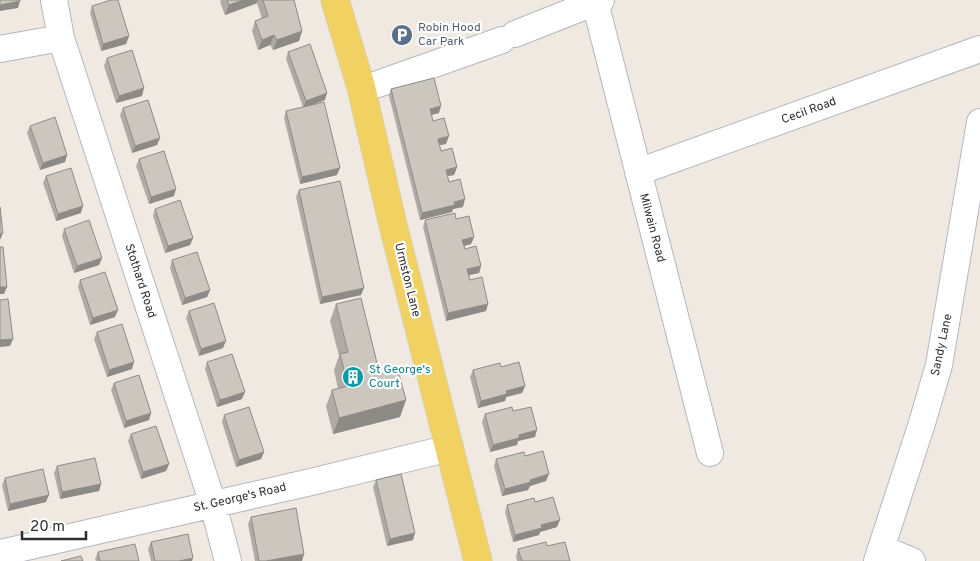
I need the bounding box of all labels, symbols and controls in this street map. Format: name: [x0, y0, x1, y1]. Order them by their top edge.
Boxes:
place label: Robin Hood Car Park: [418, 20, 481, 50]
parking icon: Robin Hood Car Park: [390, 23, 414, 47]
street label: Cecil Road: [779, 94, 839, 128]
street label: Milwain Road: [635, 192, 669, 264]
street label: Urmston Lane: [390, 241, 424, 319]
street label: Stothard Road: [120, 242, 160, 320]
street label: Sandy Lane: [928, 312, 956, 378]
place label: St George's Court: [369, 362, 431, 392]
building icon: St George's Court: [341, 365, 365, 389]
street label: St. George's Road: [192, 480, 288, 516]
scale bar: [22, 508, 86, 540]
text: 20 m: [30, 518, 65, 537]

